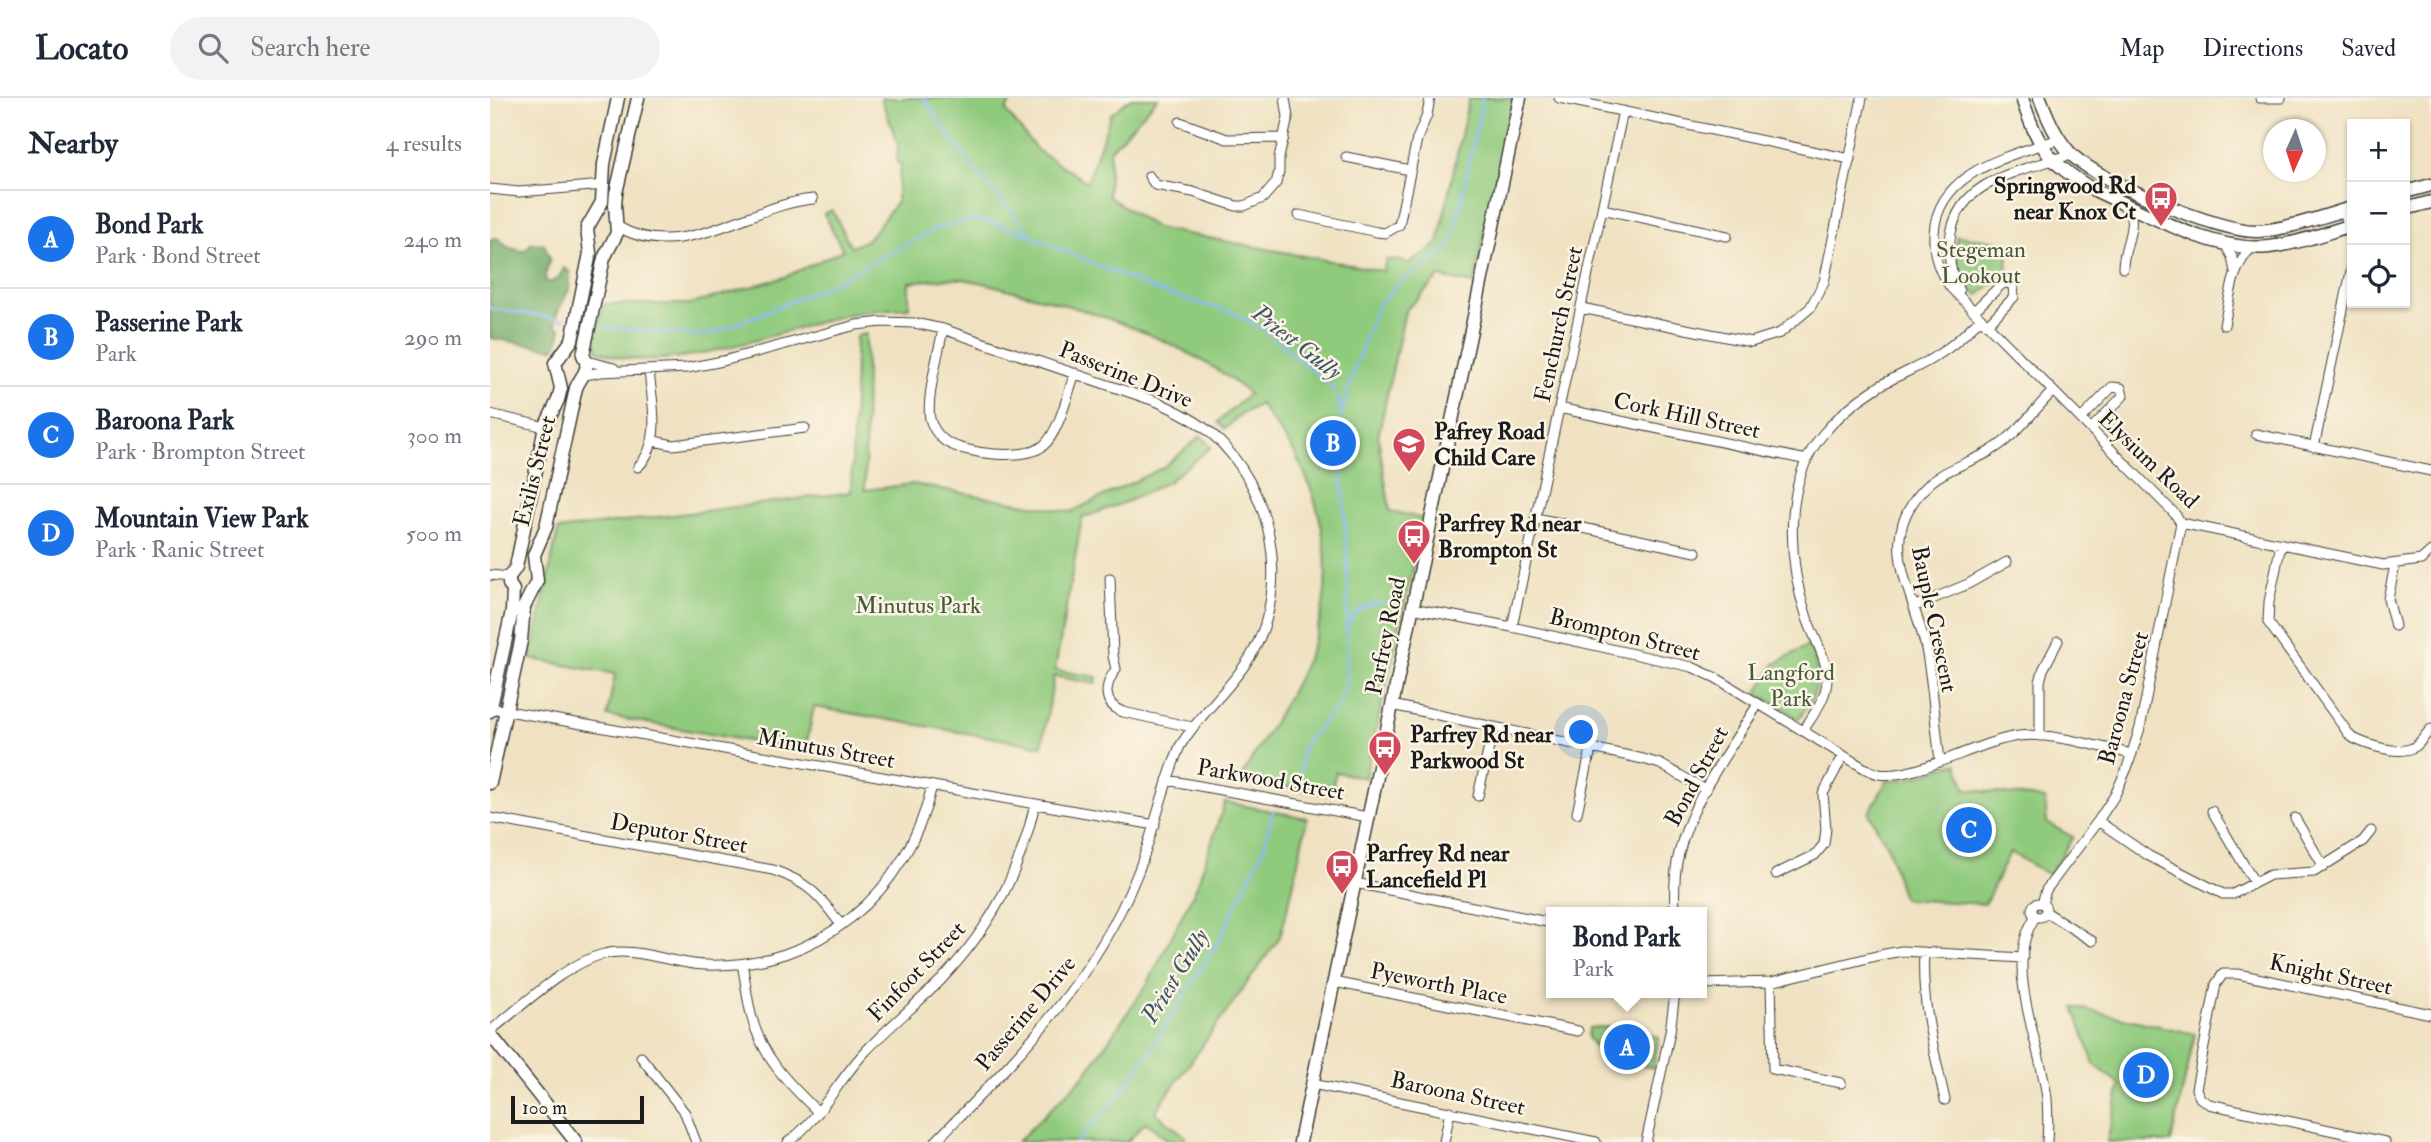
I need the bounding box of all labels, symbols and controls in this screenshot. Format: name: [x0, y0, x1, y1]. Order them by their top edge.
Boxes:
search box: [170, 17, 660, 80]
text: Locato: [35, 28, 128, 69]
icon: search: [194, 29, 232, 67]
text: Search here: [250, 32, 370, 64]
text: Map: [2119, 33, 2164, 64]
text: Directions: [2202, 33, 2303, 64]
text: Saved: [2341, 33, 2396, 64]
north arrow: [2263, 119, 2326, 182]
map controls: [2347, 119, 2410, 308]
button: +: [2347, 119, 2410, 182]
text: Nearby: [28, 125, 118, 162]
text: 4 results: [386, 129, 462, 158]
place label: Springwood Rd near Knox Ct: [1994, 171, 2137, 226]
bus stop icon: Springwood Rd near Knox Ct: [2142, 179, 2180, 228]
button: −: [2347, 182, 2410, 245]
text: Bond Park: [95, 209, 203, 241]
text: A: [44, 225, 58, 254]
text: 240 m: [403, 225, 462, 254]
park label: Stegeman Lookout: [1936, 235, 2026, 290]
text: Park · Bond Street: [95, 241, 261, 270]
street label: Fenchurch Street: [1528, 244, 1589, 405]
button: locate: [2347, 245, 2410, 308]
water label: Priest Gully: [1245, 297, 1348, 388]
text: Passerine Park: [95, 307, 243, 339]
text: B: [43, 323, 59, 352]
text: 290 m: [404, 323, 462, 352]
street label: Passerine Drive: [1055, 335, 1197, 415]
text: Park: [95, 339, 137, 368]
street label: Cork Hill Street: [1611, 386, 1763, 445]
street label: Elysium Road: [2092, 404, 2205, 515]
text: Baroona Park: [95, 405, 234, 437]
street label: Exilis Street: [507, 413, 562, 529]
pin: B: [1310, 417, 1356, 469]
place label: Pafrey Road Child Care: [1434, 417, 1546, 472]
text: C: [43, 421, 59, 450]
text: 300 m: [407, 421, 462, 450]
school or university icon: Pafrey Road Child Care: [1390, 425, 1428, 474]
text: Park · Brompton Street: [95, 437, 306, 466]
text: Mountain View Park: [95, 503, 309, 535]
place label: Parfrey Rd near Brompton St: [1438, 509, 1582, 565]
bus stop icon: Parfrey Rd near Brompton St: [1395, 517, 1433, 566]
text: D: [42, 519, 60, 548]
text: 500 m: [406, 519, 462, 548]
text: Park · Ranic Street: [95, 535, 264, 564]
street label: Bauple Crescent: [1904, 543, 1964, 695]
street label: Parfrey Road: [1359, 575, 1412, 698]
park label: Minutus Park: [855, 591, 981, 620]
street label: Brompton Street: [1546, 602, 1703, 668]
street label: Baroona Street: [2092, 628, 2155, 768]
park label: Langford Park: [1747, 658, 1835, 713]
your location: [1564, 715, 1598, 749]
place label: Parfrey Rd near Parkwood St: [1410, 720, 1554, 775]
street label: Bond Street: [1658, 721, 1735, 831]
street label: Minutus Street: [755, 722, 897, 775]
bus stop icon: Parfrey Rd near Parkwood St: [1366, 728, 1404, 777]
street label: Parkwood Street: [1195, 752, 1347, 807]
pin: C: [1946, 804, 1992, 856]
street label: Deputor Street: [608, 807, 750, 861]
place label: Parfrey Rd near Lancefield Pl: [1366, 839, 1510, 894]
bus stop icon: Parfrey Rd near Lancefield Pl: [1323, 847, 1361, 896]
popup: [1546, 907, 1707, 998]
street label: Finfoot Street: [861, 915, 972, 1028]
text: Bond Park: [1572, 922, 1681, 954]
water label: Priest Gully: [1134, 923, 1217, 1030]
street label: Knight Street: [2267, 947, 2395, 1002]
street label: Passerine Drive: [969, 950, 1082, 1077]
text: Park: [1572, 954, 1614, 983]
street label: Pyeworth Place: [1368, 956, 1510, 1011]
pin: A: [1604, 1021, 1650, 1073]
pin: D: [2123, 1049, 2169, 1101]
street label: Baroona Street: [1388, 1065, 1528, 1122]
scale bar: [511, 1093, 644, 1125]
text: 100 m: [522, 1096, 567, 1120]

